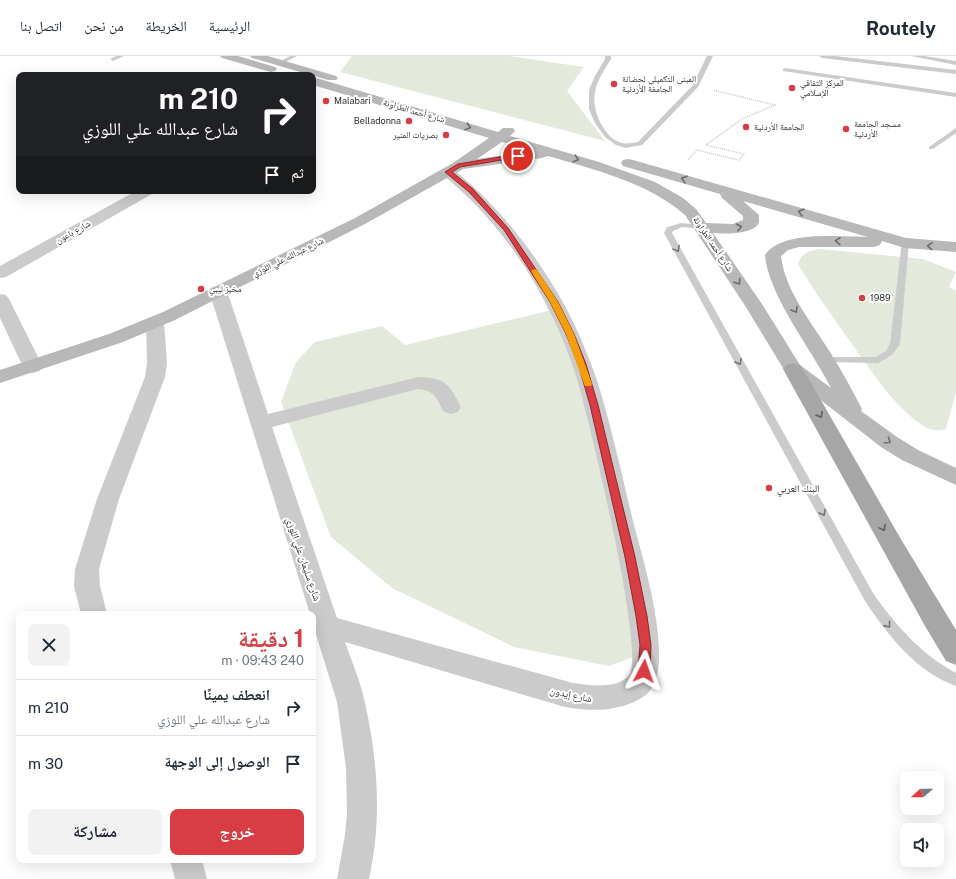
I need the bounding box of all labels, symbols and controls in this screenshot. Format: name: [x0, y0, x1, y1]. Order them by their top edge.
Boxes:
text: Routely: [866, 17, 936, 39]
text: اتصل بنا: [20, 18, 62, 34]
text: من نحن: [84, 18, 124, 34]
text: الخريطة: [146, 18, 187, 34]
text: الرئيسية: [209, 18, 250, 34]
place label: المبنى التكميلي لحضانة الجامغة الأردنية: [622, 73, 696, 94]
place label: المركز الثقافي الإسلامي: [800, 77, 844, 100]
marker: المبنى التكميلي لحضانة الجامغة الأردنية: [609, 79, 619, 89]
text: 210 m: [159, 82, 238, 115]
marker: المركز الثقافي الإسلامي: [787, 83, 797, 93]
icon: right: [252, 88, 304, 140]
place label: Malabari: [334, 95, 371, 106]
marker: Malabari: [321, 96, 331, 106]
street label: شارع أحمد الطراونة: [382, 96, 446, 126]
place label: Belladonna: [354, 115, 401, 126]
marker: Belladonna: [404, 116, 414, 126]
text: شارع عبدالله علي اللوزي: [82, 118, 238, 139]
place label: مسجد الجامعة الأردنية: [854, 118, 901, 139]
place label: الجامعة الأردنية: [754, 121, 804, 132]
one-way arrow: [464, 122, 471, 131]
marker: الجامعة الأردنية: [741, 122, 751, 132]
marker: مسجد الجامعة الأردنية: [841, 124, 851, 134]
place label: بصريات المنير: [392, 129, 439, 140]
marker: بصريات المنير: [441, 130, 451, 140]
pin: [501, 139, 535, 173]
icon: arrive: [507, 145, 529, 167]
one-way arrow: [573, 154, 580, 163]
icon: arrive: [261, 164, 283, 186]
text: ثم: [291, 164, 304, 181]
one-way arrow: [681, 175, 688, 184]
one-way arrow: [797, 208, 804, 217]
street label: شارع أحمد الطراونة: [690, 214, 736, 274]
street label: شارع باعون: [53, 217, 93, 246]
one-way arrow: [736, 224, 742, 232]
street label: شارع عبدالله علي اللوزي: [250, 235, 326, 281]
one-way arrow: [835, 237, 841, 246]
one-way arrow: [927, 242, 933, 251]
one-way arrow: [672, 244, 679, 252]
one-way arrow: [733, 278, 741, 285]
place label: مخبز ليبي: [209, 283, 242, 296]
marker: مخبز ليبي: [196, 284, 206, 294]
place label: 1989: [870, 292, 891, 303]
marker: 1989: [857, 293, 867, 303]
one-way arrow: [791, 306, 798, 313]
one-way arrow: [735, 358, 742, 365]
one-way arrow: [815, 411, 822, 418]
one-way arrow: [884, 436, 891, 443]
place label: البنك العربي: [777, 482, 819, 497]
marker: البنك العربي: [764, 483, 774, 493]
one-way arrow: [818, 509, 825, 516]
street label: شارع سليمان علي اللوزي: [282, 516, 324, 604]
one-way arrow: [879, 524, 886, 531]
one-way arrow: [884, 620, 891, 627]
button: close: [28, 624, 70, 666]
text: 1 دقيقة: [238, 624, 304, 652]
position arrow: [623, 650, 665, 692]
text: 240 m · 09:43: [221, 653, 304, 668]
street label: شارع إيدون: [549, 684, 593, 706]
text: انعطف يمينًا: [203, 686, 270, 703]
icon: right: [282, 697, 304, 719]
text: 210 m: [28, 699, 69, 716]
text: شارع عبدالله علي اللوزي: [158, 712, 270, 727]
text: الوصول إلى الوجهة: [165, 753, 270, 770]
icon: arrive: [282, 753, 304, 775]
text: 30 m: [28, 755, 63, 772]
north arrow: [900, 771, 944, 815]
map controls: [900, 771, 944, 867]
button: مشاركة: [28, 809, 162, 855]
button: خروج: [170, 809, 304, 855]
button: sound: [900, 823, 944, 867]

